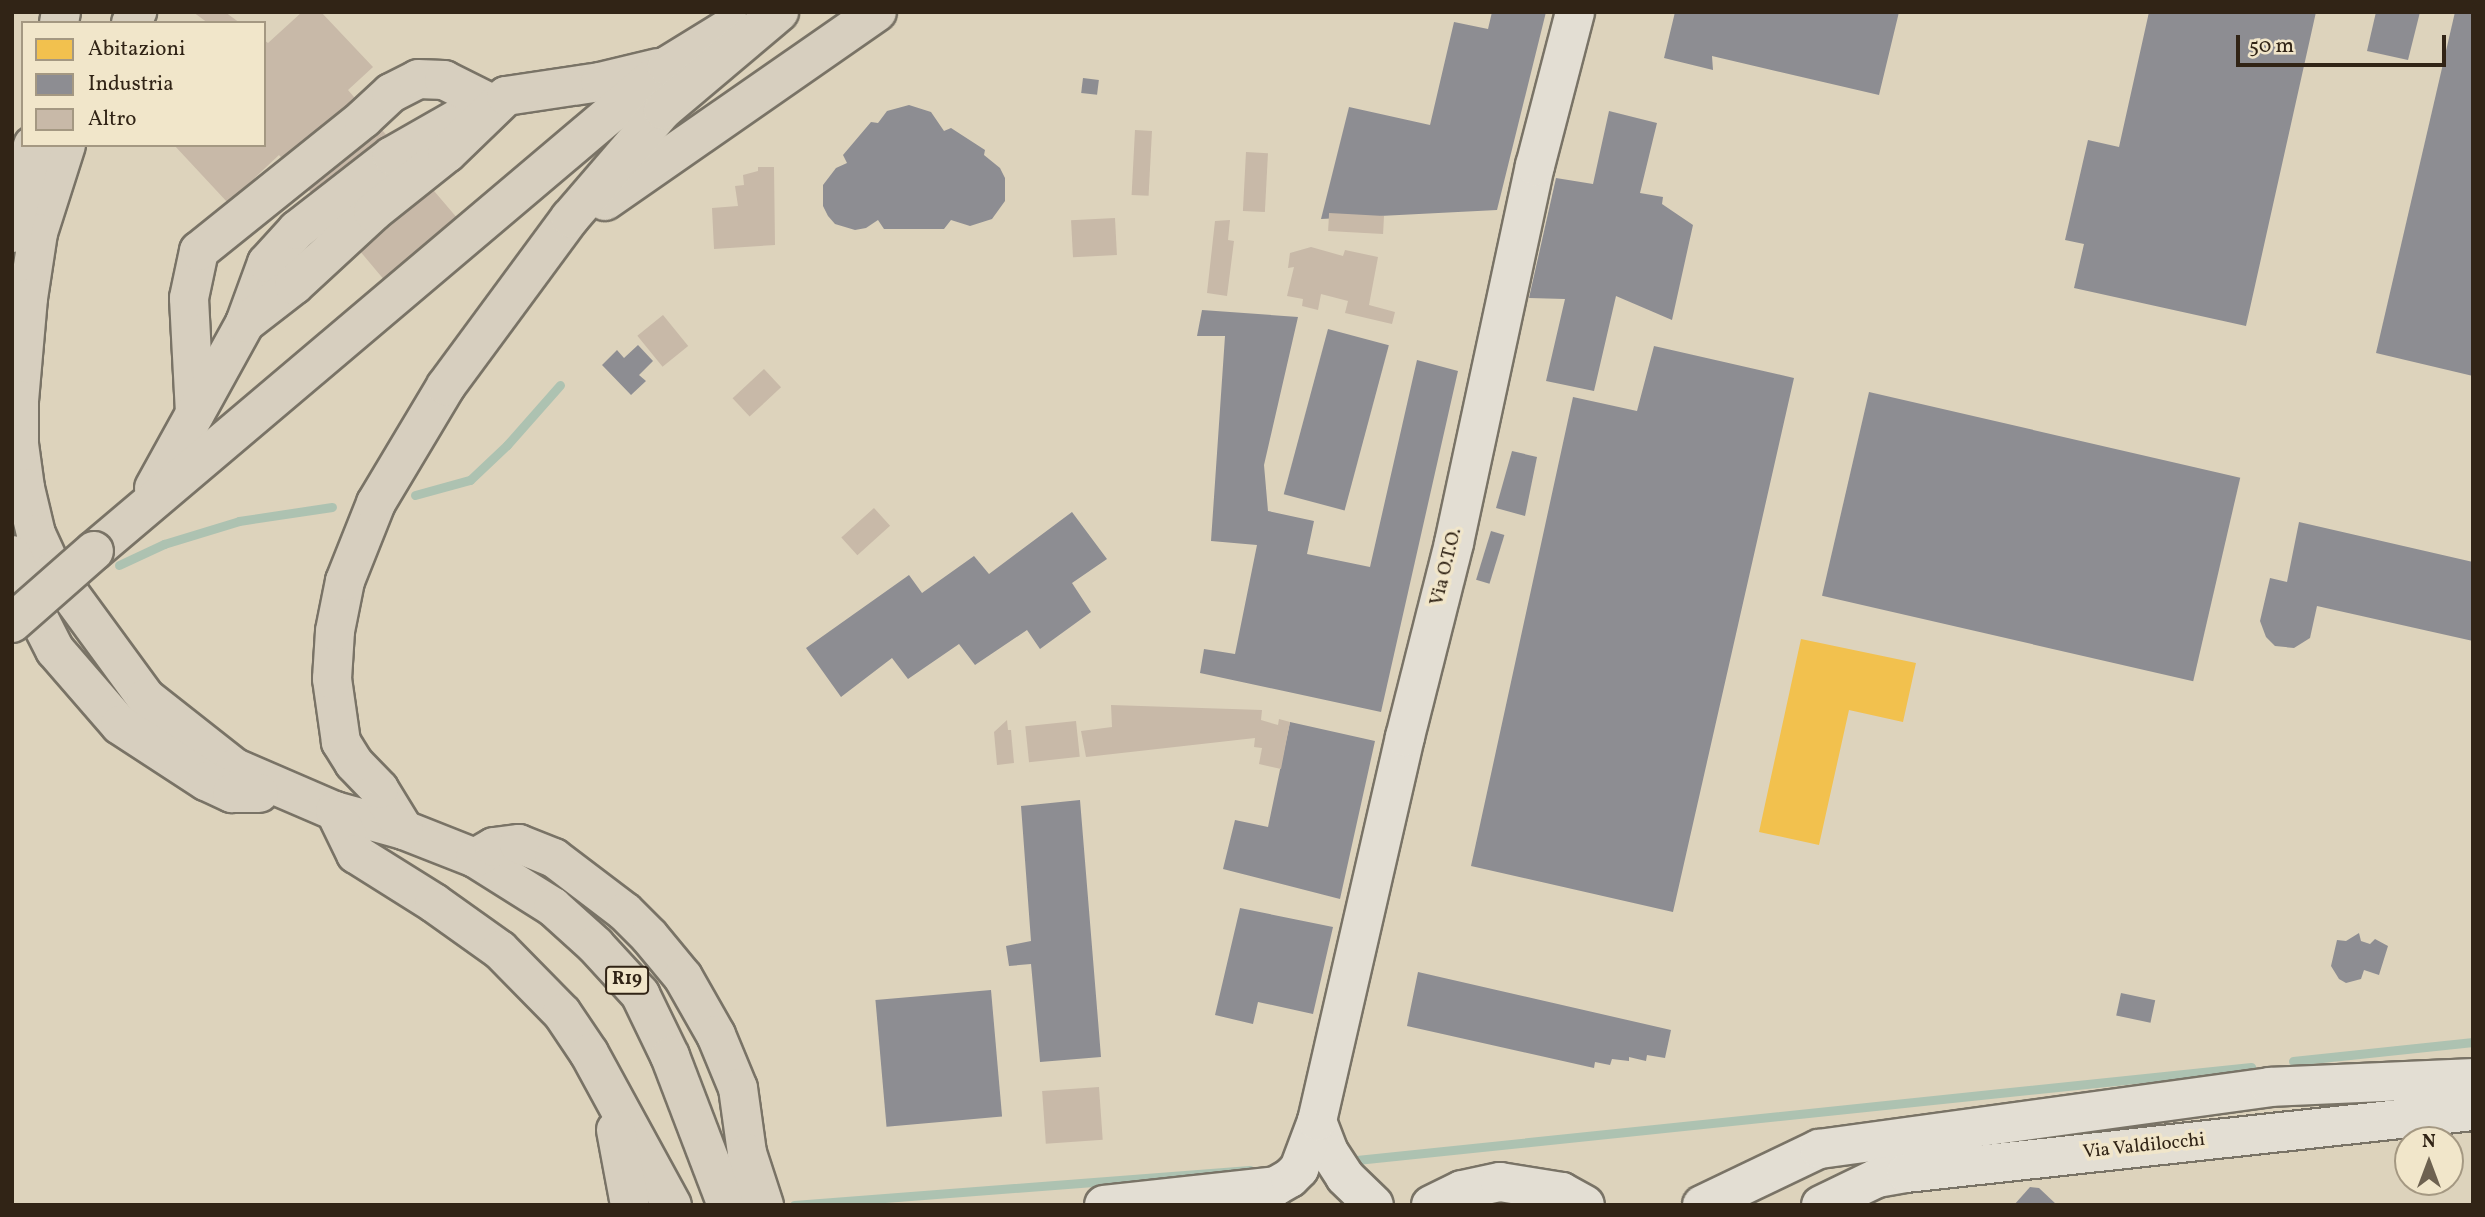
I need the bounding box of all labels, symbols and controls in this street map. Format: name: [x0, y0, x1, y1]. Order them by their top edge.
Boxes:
legend: [21, 21, 266, 147]
scale bar: [2240, 21, 2450, 65]
text: 50 m: [2249, 32, 2294, 61]
text: Abitazioni: [88, 35, 185, 64]
text: Industria: [88, 70, 174, 99]
text: Altro: [88, 105, 136, 134]
street label: Via O.T.O.: [1426, 526, 1468, 608]
road number: R19: [604, 965, 650, 995]
north arrow: [2394, 1126, 2464, 1196]
street label: Via Valdilocchi: [2081, 1129, 2207, 1165]
text: N: [2422, 1129, 2436, 1155]

